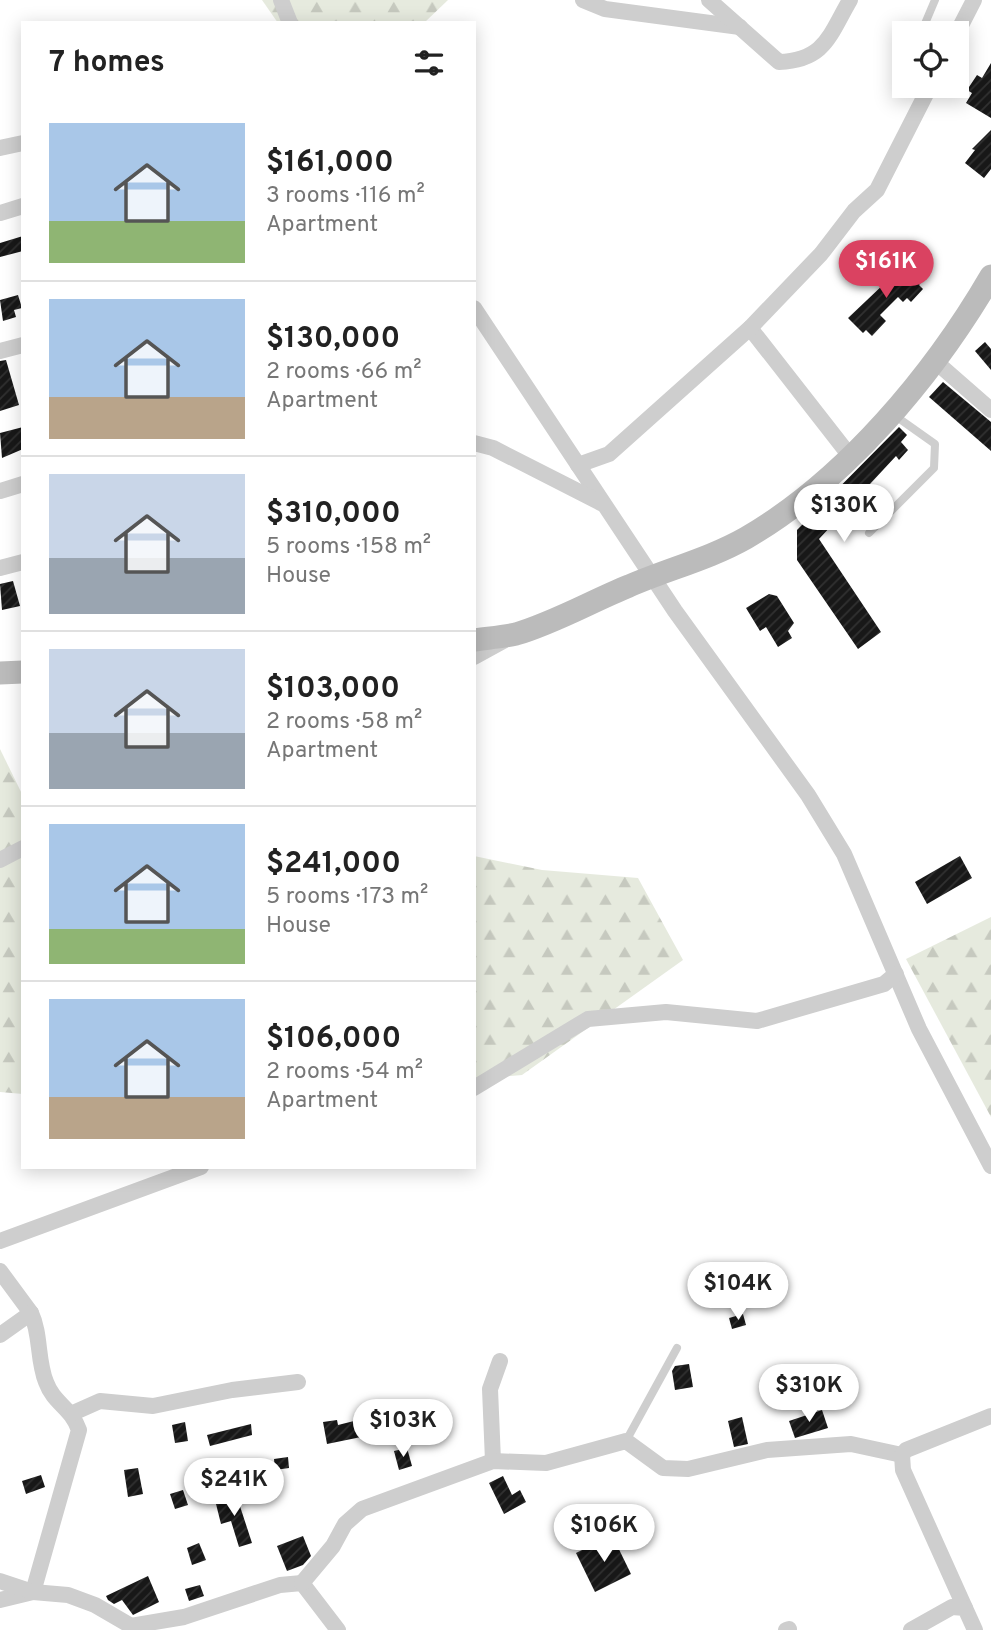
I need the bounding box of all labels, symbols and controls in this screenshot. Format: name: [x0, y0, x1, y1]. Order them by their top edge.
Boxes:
map controls: [892, 21, 969, 98]
button: locate: [892, 21, 969, 98]
icon: filters: [410, 44, 448, 82]
text: 7 homes: [49, 45, 165, 82]
text: $161,000: [266, 145, 394, 182]
icon: home: [105, 151, 189, 235]
text: 3 rooms · 116 m²: [266, 182, 425, 211]
text: Apartment: [266, 211, 378, 240]
pin: $161K: [837, 240, 935, 300]
text: $161K: [855, 248, 917, 277]
text: $130,000: [266, 321, 400, 358]
icon: home: [105, 327, 189, 411]
text: 2 rooms · 66 m²: [266, 358, 422, 387]
text: Apartment: [266, 387, 378, 416]
pin: $130K: [795, 484, 893, 544]
text: $130K: [810, 492, 878, 521]
text: $310,000: [266, 496, 401, 533]
icon: home: [105, 502, 189, 586]
text: 5 rooms · 158 m²: [266, 533, 431, 562]
text: House: [266, 562, 331, 591]
text: $103,000: [266, 671, 400, 708]
icon: home: [105, 677, 189, 761]
text: 2 rooms · 58 m²: [266, 708, 422, 737]
text: Apartment: [266, 737, 378, 766]
text: $241,000: [266, 846, 401, 883]
icon: home: [105, 852, 189, 936]
text: 5 rooms · 173 m²: [266, 883, 428, 912]
text: House: [266, 912, 331, 941]
text: $106,000: [266, 1021, 401, 1058]
icon: home: [105, 1027, 189, 1111]
text: 2 rooms · 54 m²: [266, 1058, 423, 1087]
text: Apartment: [266, 1087, 378, 1116]
pin: $104K: [689, 1262, 787, 1322]
text: $104K: [703, 1270, 773, 1299]
pin: $310K: [760, 1364, 858, 1424]
text: $310K: [775, 1372, 843, 1401]
pin: $103K: [354, 1400, 452, 1459]
text: $103K: [369, 1407, 437, 1436]
pin: $241K: [185, 1458, 283, 1518]
text: $241K: [200, 1466, 268, 1495]
pin: $106K: [555, 1504, 653, 1564]
text: $106K: [570, 1512, 638, 1541]

